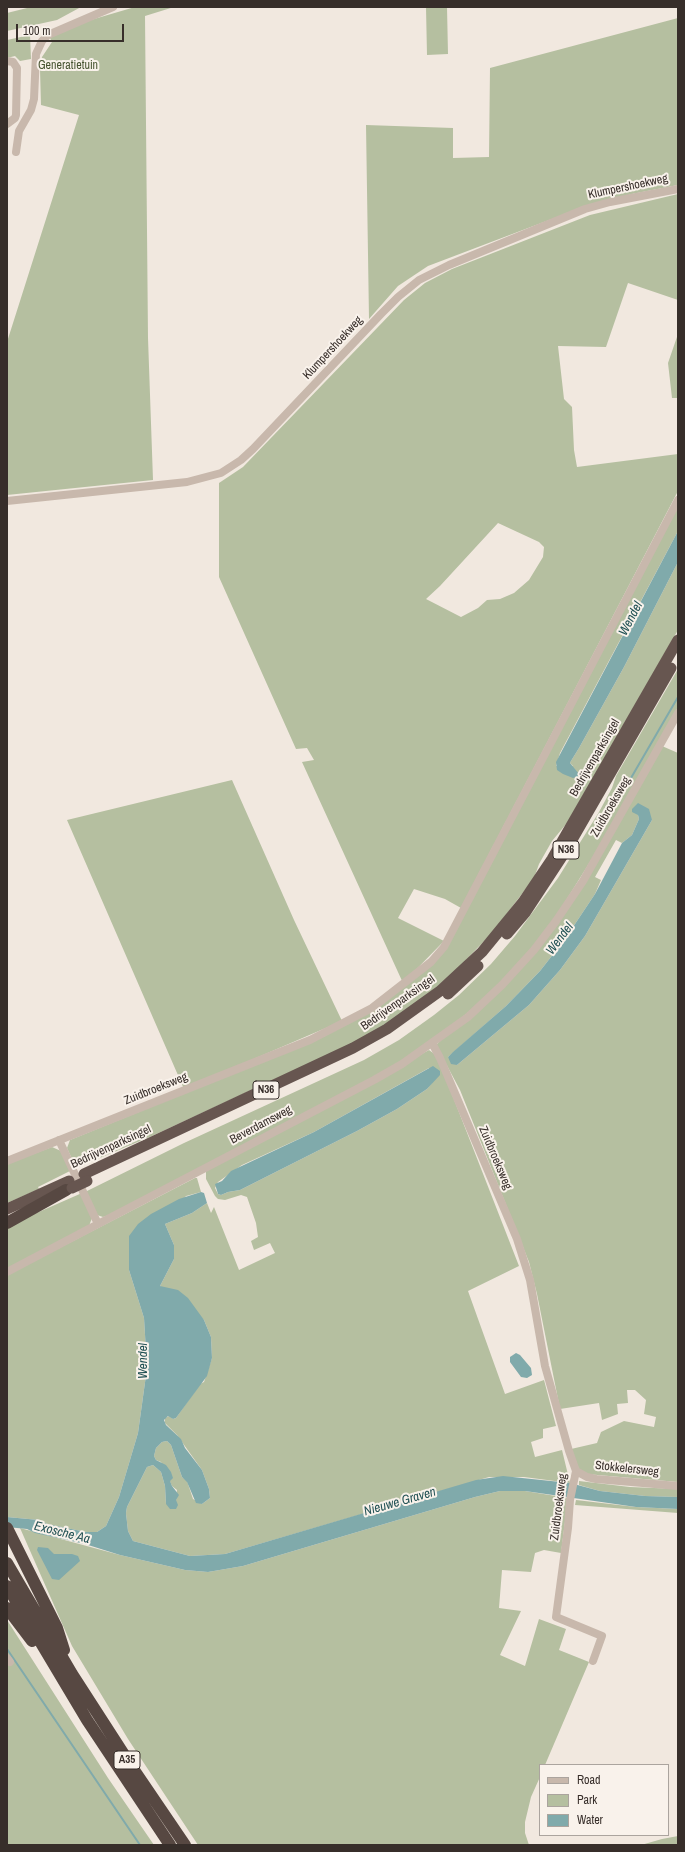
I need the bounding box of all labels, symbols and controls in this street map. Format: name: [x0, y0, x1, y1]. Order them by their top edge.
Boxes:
scale bar: [18, 16, 126, 42]
text: 100 m: [23, 23, 50, 39]
park label: Generatietuin: [38, 59, 98, 73]
street label: Klumpershoekweg: [587, 172, 669, 202]
street label: Klumpershoekweg: [300, 313, 366, 383]
water label: Wendel: [616, 599, 646, 639]
street label: Bedrijvenparksingel: [567, 717, 623, 799]
street label: Zuidbroeksweg: [588, 774, 634, 840]
road number: N36: [553, 841, 579, 859]
water label: Wendel: [543, 920, 577, 958]
street label: Bedrijvenparksingel: [358, 972, 438, 1034]
street label: Zuidbroeksweg: [122, 1070, 190, 1108]
road number: N36: [253, 1081, 279, 1099]
street label: Beverdamsweg: [228, 1103, 294, 1147]
street label: Bedrijvenparksingel: [69, 1122, 153, 1172]
street label: Zuidbroeksweg: [475, 1124, 515, 1192]
water label: Wendel: [136, 1343, 152, 1379]
street label: Stokkelersweg: [594, 1458, 660, 1480]
street label: Zuidbroeksweg: [548, 1473, 570, 1541]
water label: Nieuwe Graven: [362, 1484, 438, 1520]
water label: Exosche Aa: [33, 1519, 91, 1547]
road number: A35: [114, 1751, 140, 1769]
legend: [539, 1764, 669, 1836]
text: Road: [577, 1772, 601, 1788]
text: Park: [577, 1792, 597, 1808]
text: Water: [577, 1812, 603, 1828]

